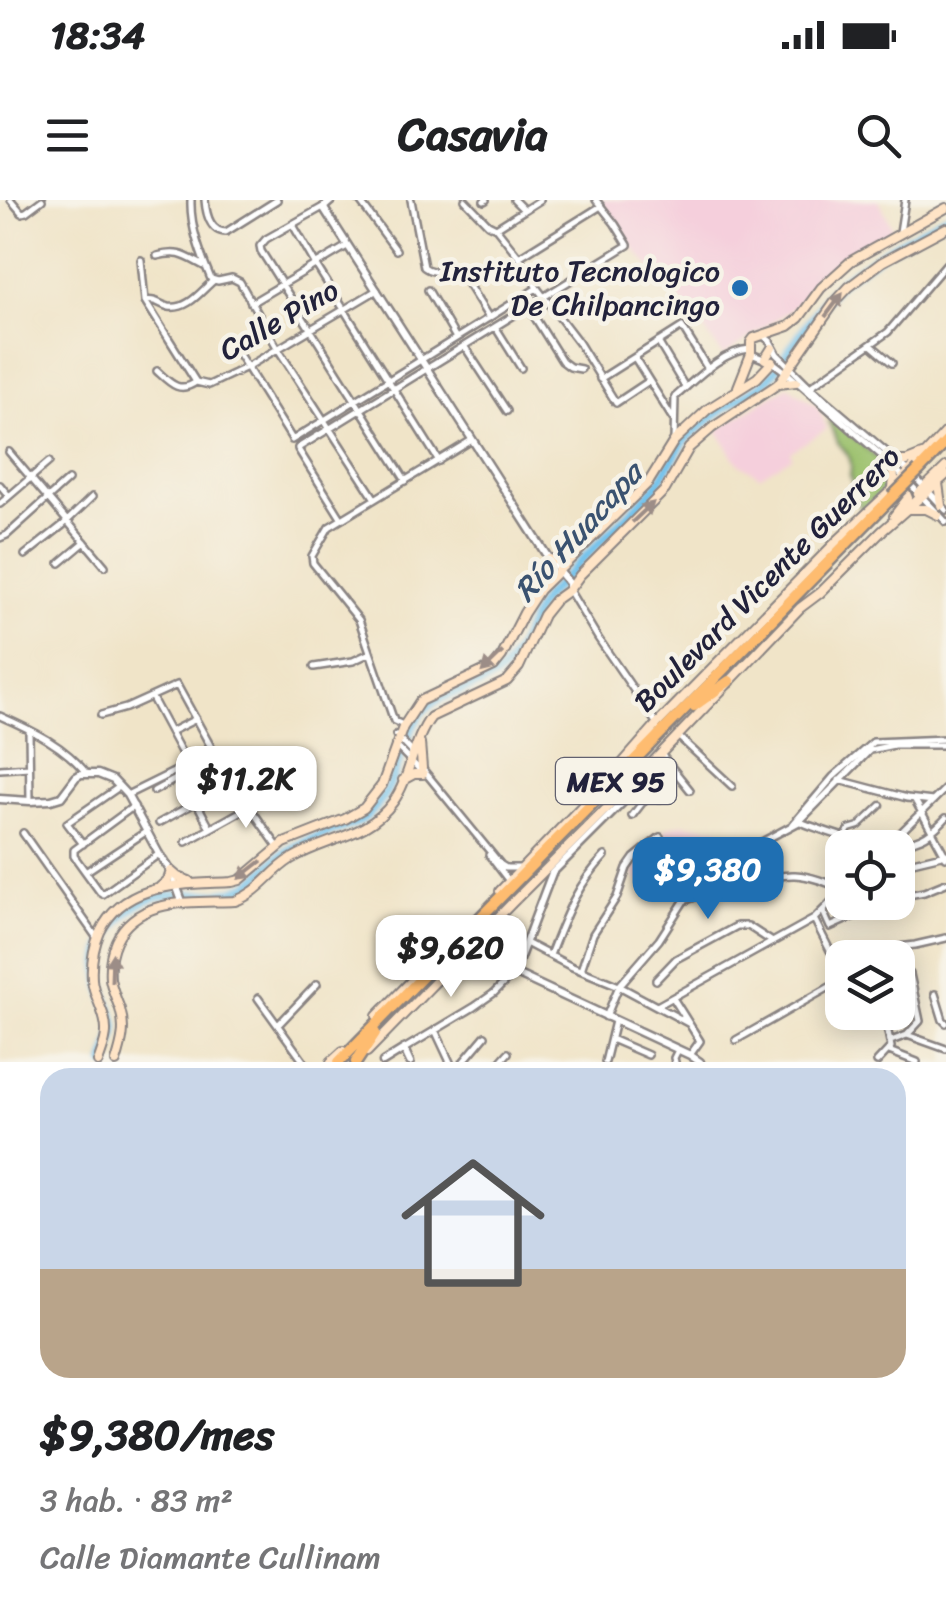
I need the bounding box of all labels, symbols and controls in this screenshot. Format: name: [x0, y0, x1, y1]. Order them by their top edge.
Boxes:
text: 18:34: [50, 2, 145, 69]
text: Casavia: [398, 95, 548, 175]
icon: menu: [40, 108, 95, 163]
icon: search: [851, 108, 906, 163]
place label: Instituto Tecnologico De Chilpancingo: [439, 244, 720, 332]
street label: Calle Pino: [209, 264, 349, 376]
marker: Instituto Tecnologico De Chilpancingo: [729, 277, 751, 299]
one-way arrow: [824, 292, 844, 318]
street label: Boulevard Vicente Guerrero: [620, 432, 914, 726]
water label: Río Huacapa: [499, 445, 660, 616]
one-way arrow: [631, 501, 655, 524]
one-way arrow: [481, 651, 505, 674]
pin: $11.2K: [165, 746, 327, 831]
text: $11.2K: [198, 750, 294, 807]
road number: MEX 95: [556, 758, 676, 804]
map controls: [825, 830, 915, 1030]
button: locate: [825, 830, 915, 920]
pin: $9,380: [627, 837, 789, 922]
text: $9,380: [655, 841, 761, 898]
one-way arrow: [237, 859, 262, 880]
pin: $9,620: [370, 915, 532, 1000]
text: $9,620: [398, 919, 504, 976]
button: layers: [825, 940, 915, 1030]
one-way arrow: [104, 951, 120, 983]
icon: home: [383, 1133, 563, 1313]
text: $9,380/mes: [40, 1398, 274, 1472]
text: 3 hab. · 83 m²: [40, 1472, 233, 1529]
text: Calle Diamante Cullinam: [40, 1529, 381, 1586]

